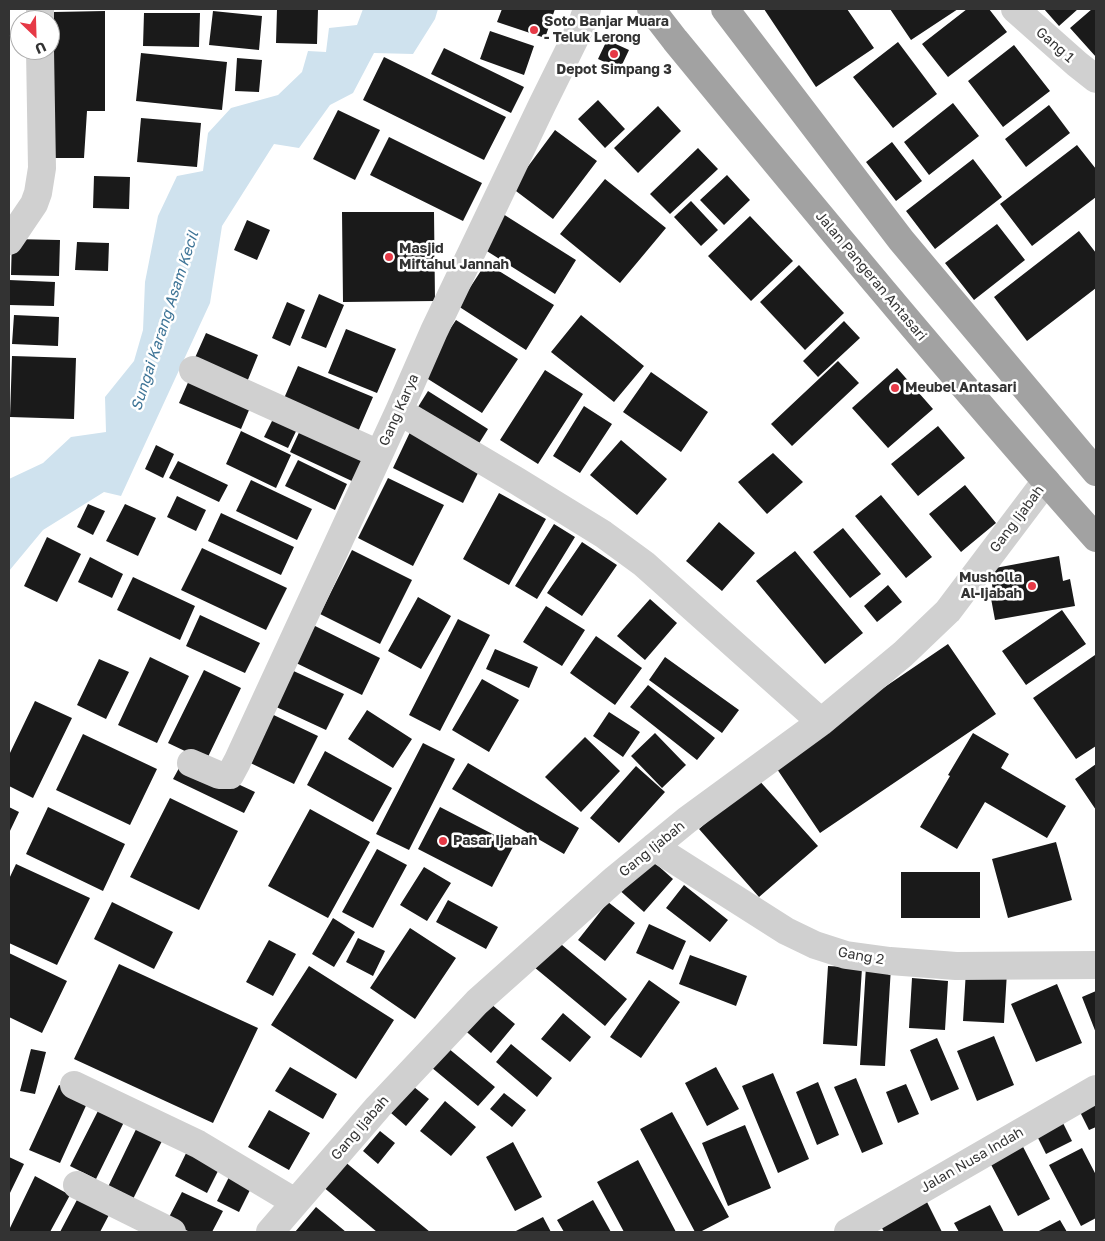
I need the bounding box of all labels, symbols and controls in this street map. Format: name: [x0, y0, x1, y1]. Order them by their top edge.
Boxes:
north arrow: [10, 10, 60, 60]
place label: Soto Banjar Muara - Teluk Lerong: [544, 14, 669, 46]
marker: Soto Banjar Muara - Teluk Lerong: [528, 24, 540, 36]
street label: Gang 1: [1032, 24, 1078, 66]
text: U: [33, 38, 49, 58]
marker: Depot Simpang 3: [608, 48, 620, 60]
place label: Depot Simpang 3: [556, 62, 672, 78]
street label: Jalan Pangeran Antasari: [812, 208, 930, 344]
water label: Sungai Karang Asam Kecil: [127, 229, 203, 413]
place label: Masjid Miftahul Jannah: [399, 241, 509, 274]
marker: Masjid Miftahul Jannah: [383, 251, 395, 263]
street label: Gang Karya: [376, 371, 422, 449]
place label: Meubel Antasari: [905, 380, 1016, 396]
marker: Meubel Antasari: [889, 382, 901, 394]
street label: Gang Ijabah: [986, 482, 1048, 556]
place label: Musholla Al-Ijabah: [959, 570, 1022, 602]
marker: Musholla Al-Ijabah: [1026, 580, 1038, 592]
street label: Gang Ijabah: [616, 817, 688, 881]
place label: Pasar Ijabah: [453, 833, 537, 849]
marker: Pasar Ijabah: [437, 835, 449, 847]
street label: Gang 2: [837, 944, 885, 968]
street label: Gang Ijabah: [328, 1092, 392, 1164]
street label: Jalan Nusa Indah: [917, 1124, 1027, 1196]

